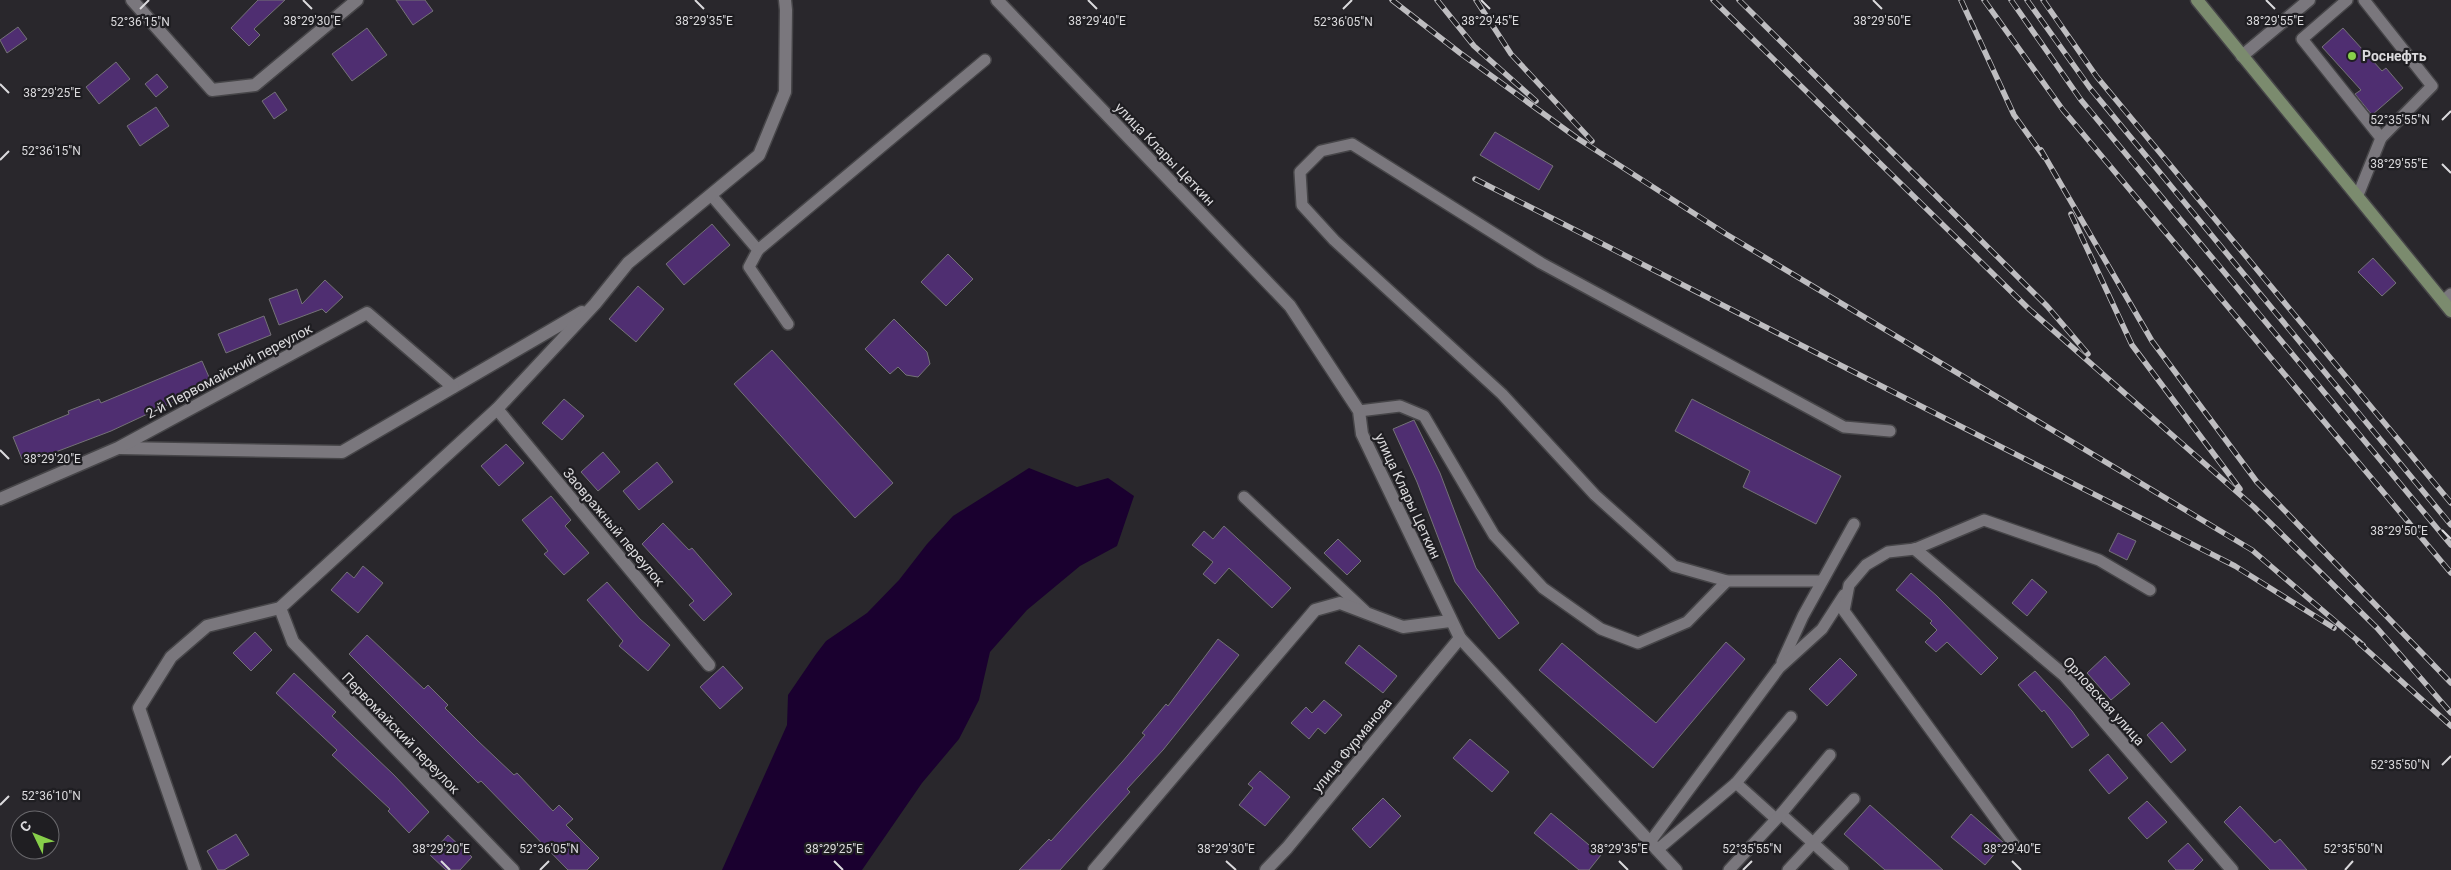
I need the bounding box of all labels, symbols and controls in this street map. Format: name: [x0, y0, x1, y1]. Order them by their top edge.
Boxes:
text: 38°29'30"E: [283, 14, 341, 28]
text: 38°29'35"E: [675, 14, 733, 28]
text: 38°29'40"E: [1068, 14, 1126, 28]
text: 38°29'45"E: [1461, 14, 1519, 28]
text: 38°29'50"E: [1853, 14, 1911, 28]
text: 38°29'55"E: [2246, 14, 2304, 28]
text: 52°36'15"N: [110, 15, 170, 29]
text: 52°36'05"N: [1313, 15, 1373, 29]
place label: Роснефть: [2362, 48, 2427, 64]
marker: Роснефть: [2346, 50, 2358, 62]
text: 38°29'25"E: [23, 86, 81, 100]
street label: улица Клары Цеткин: [1112, 99, 1218, 209]
text: 52°35'55"N: [2370, 113, 2430, 127]
text: 52°36'15"N: [21, 144, 81, 158]
text: 38°29'55"E: [2370, 157, 2428, 171]
street label: 2-й Первомайский переулок: [143, 320, 315, 422]
street label: улица Клары Цеткин: [1372, 431, 1444, 561]
text: 38°29'20"E: [23, 452, 81, 466]
street label: Заовражный переулок: [560, 465, 668, 590]
text: 38°29'50"E: [2370, 524, 2428, 538]
street label: Орловская улица: [2060, 653, 2148, 749]
street label: Первомайский переулок: [339, 669, 464, 797]
street label: улица Фурманова: [1309, 695, 1395, 795]
text: 52°35'50"N: [2370, 758, 2430, 772]
text: 52°36'10"N: [21, 789, 81, 803]
north arrow: [10, 810, 60, 860]
text: С: [17, 817, 34, 835]
text: 38°29'20"E: [412, 842, 470, 856]
text: 52°36'05"N: [519, 842, 579, 856]
text: 38°29'25"E: [805, 842, 863, 856]
text: 38°29'30"E: [1197, 842, 1255, 856]
text: 38°29'35"E: [1590, 842, 1648, 856]
text: 52°35'55"N: [1722, 842, 1782, 856]
text: 38°29'40"E: [1983, 842, 2041, 856]
text: 52°35'50"N: [2323, 842, 2383, 856]

